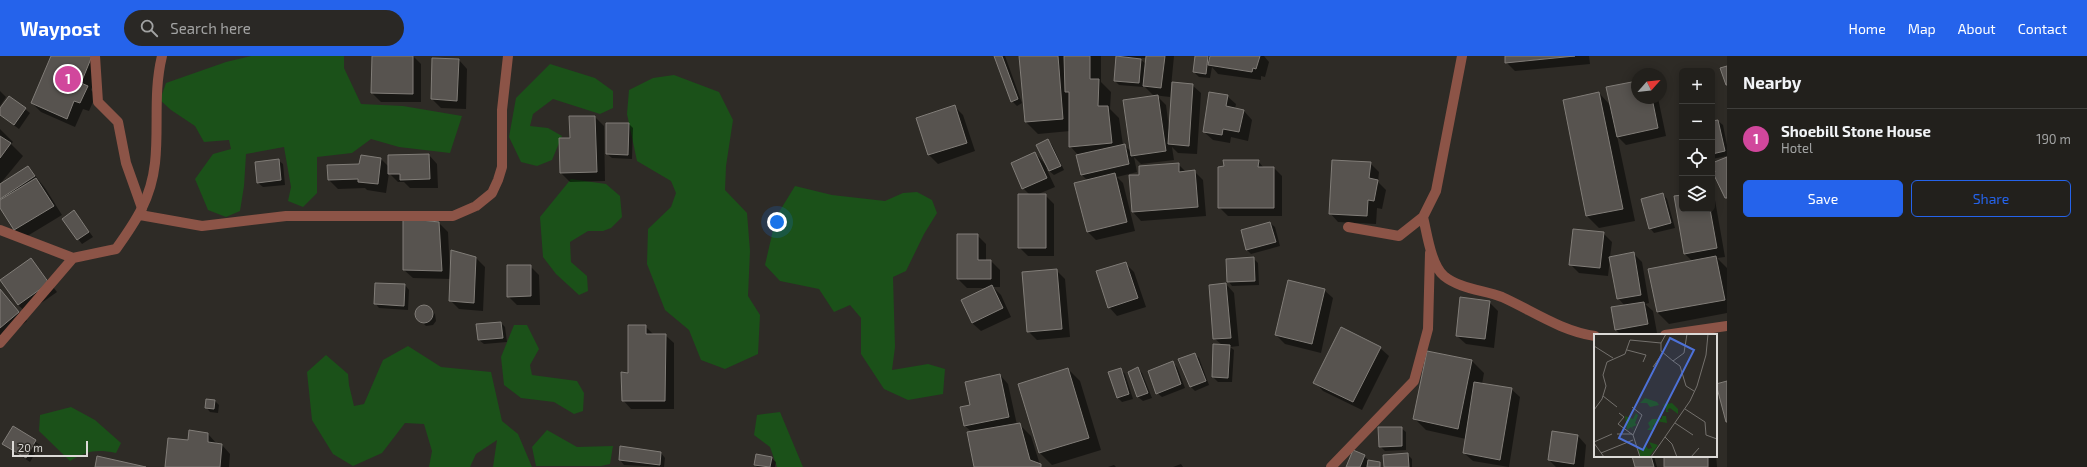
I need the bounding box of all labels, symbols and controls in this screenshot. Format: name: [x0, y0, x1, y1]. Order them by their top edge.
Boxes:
search box: [124, 10, 404, 46]
text: Waypost: [20, 17, 100, 40]
icon: search: [138, 17, 160, 39]
text: Search here: [170, 19, 251, 37]
text: Home: [1849, 20, 1886, 37]
text: Map: [1908, 20, 1936, 37]
text: About: [1958, 20, 1996, 37]
text: Contact: [2018, 20, 2067, 37]
pin: 1: [55, 64, 81, 94]
north arrow: [1631, 68, 1667, 104]
map controls: [1679, 68, 1715, 212]
button: +: [1679, 68, 1715, 104]
text: Nearby: [1743, 72, 1801, 92]
button: −: [1679, 104, 1715, 140]
text: Shoebill Stone House: [1781, 122, 1931, 140]
text: 1: [1753, 131, 1759, 147]
text: 190 m: [2036, 131, 2071, 147]
button: locate: [1679, 140, 1715, 176]
text: Hotel: [1781, 140, 1813, 156]
button: layers: [1679, 176, 1715, 212]
button: Save: [1743, 180, 1903, 217]
button: Share: [1911, 180, 2071, 217]
your location: [767, 212, 787, 232]
inset map: [1594, 334, 1717, 457]
scale bar: [12, 439, 88, 458]
text: 20 m: [18, 441, 43, 454]

